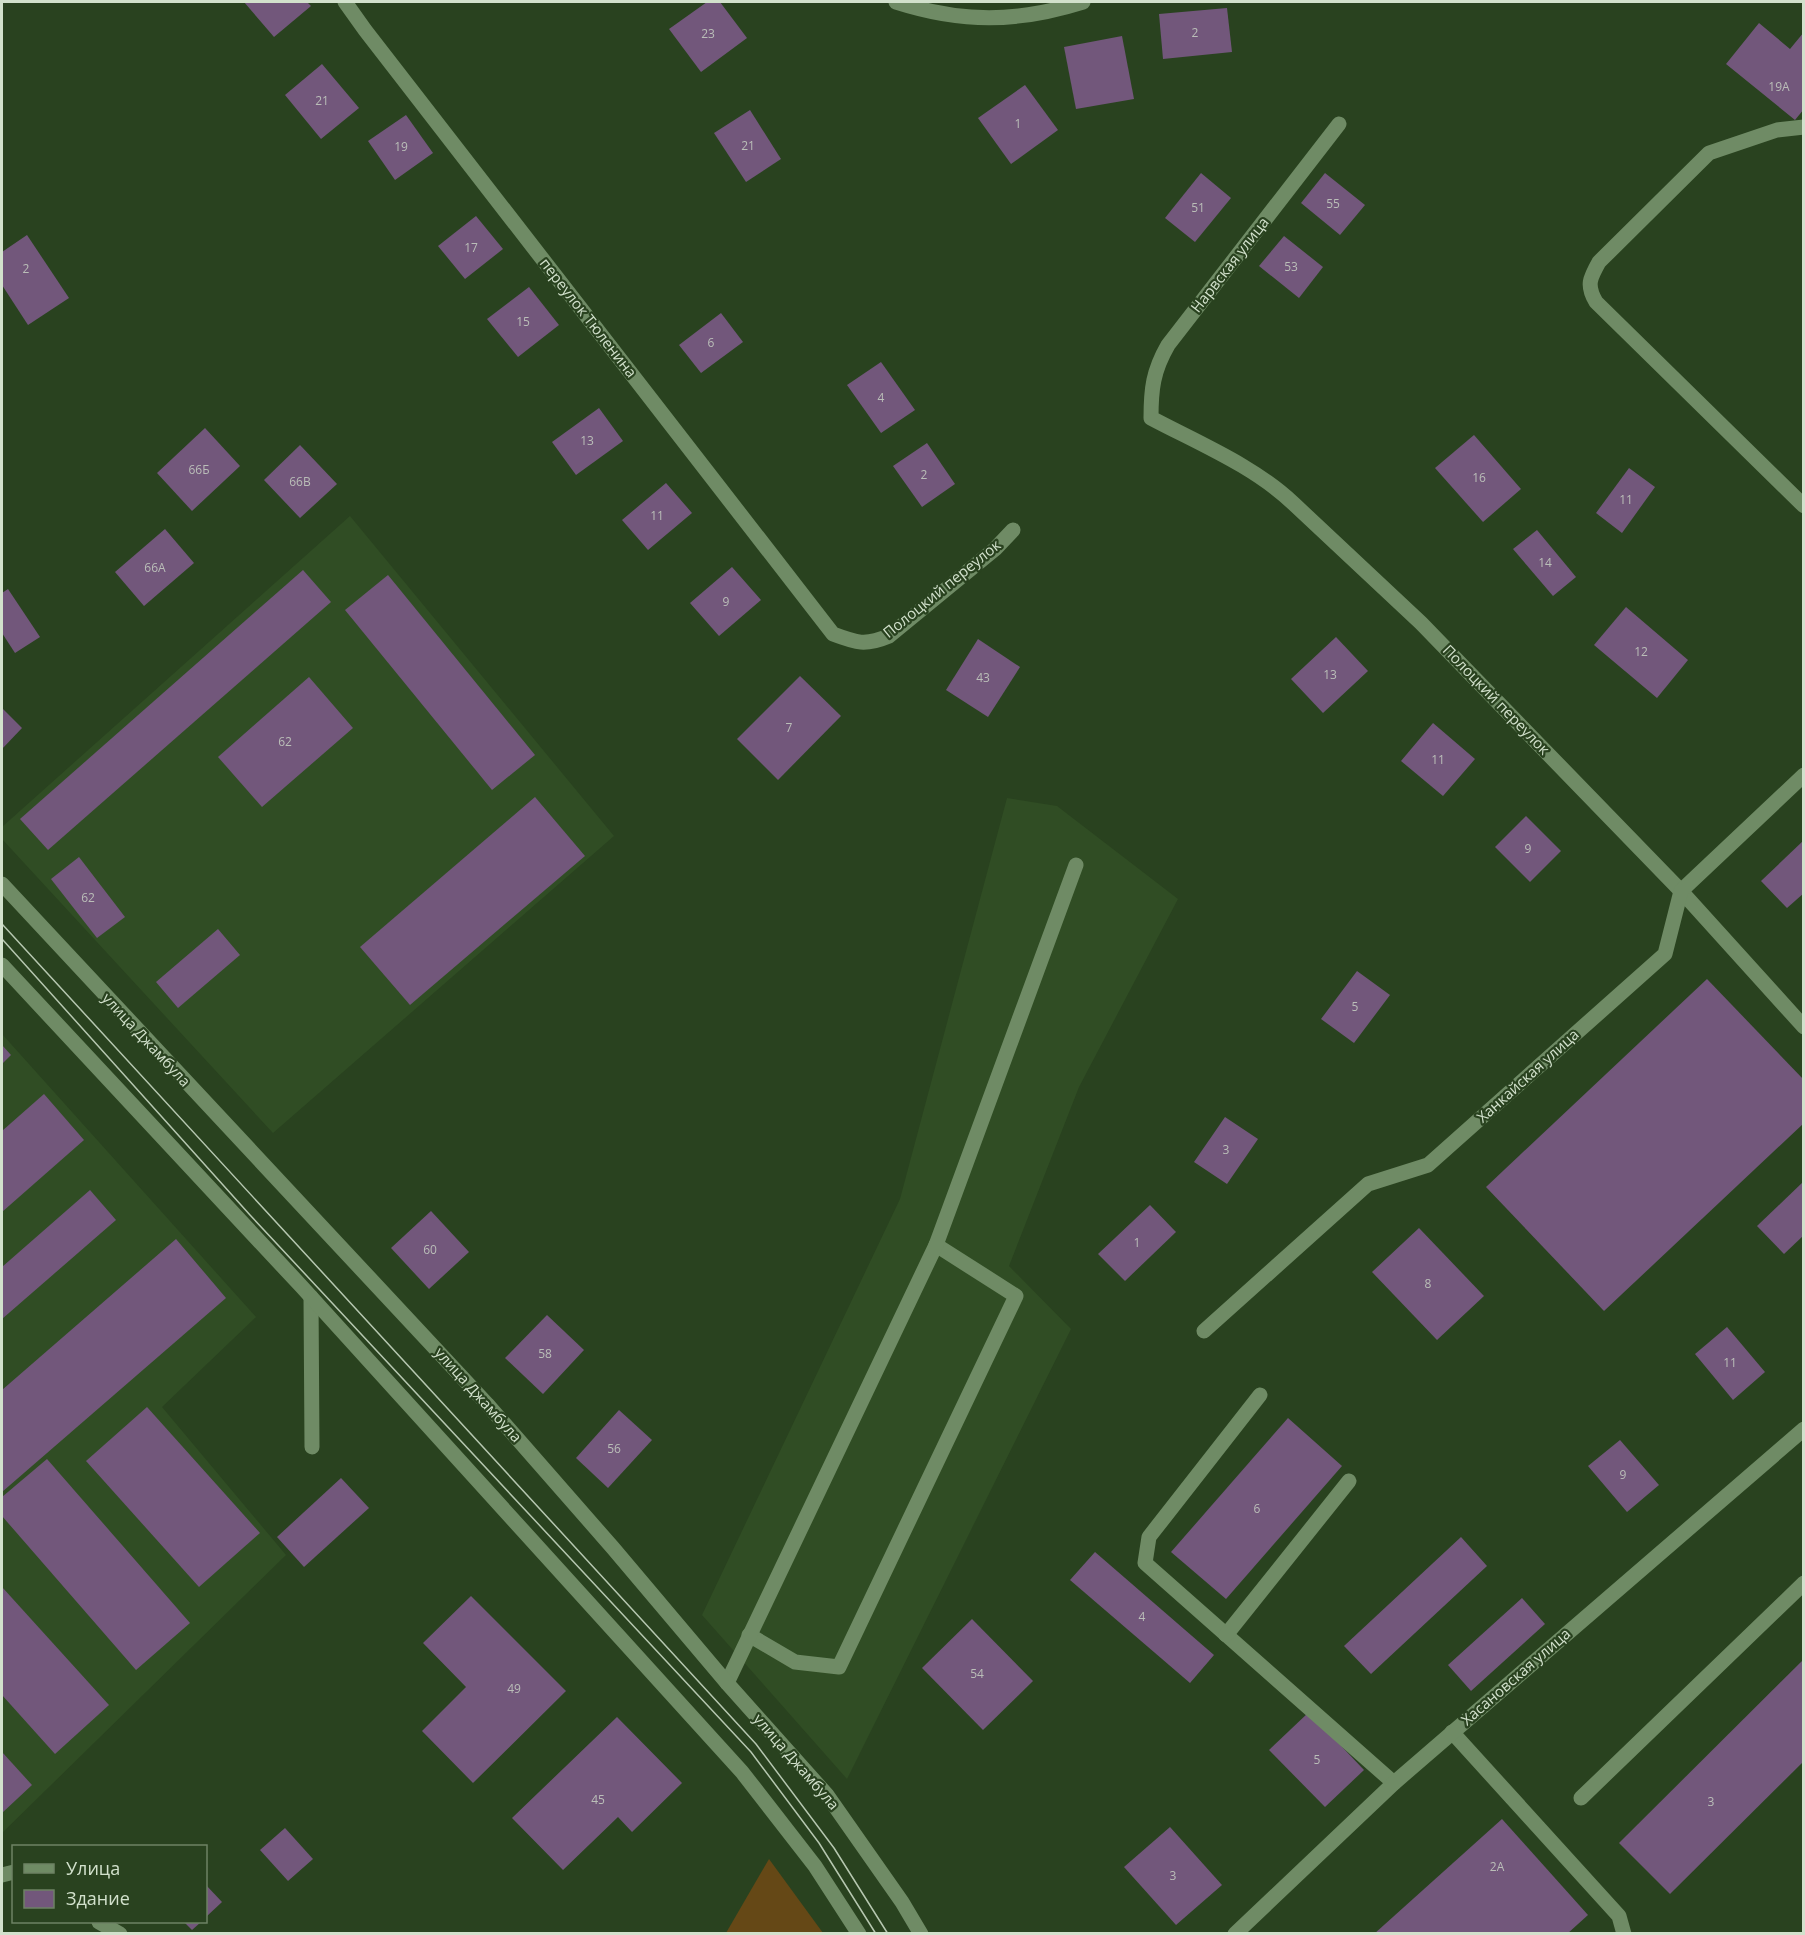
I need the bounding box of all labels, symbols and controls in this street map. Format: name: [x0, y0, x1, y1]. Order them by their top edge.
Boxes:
house number: 2: [1192, 24, 1199, 41]
house number: 23: [701, 25, 715, 42]
house number: 19А: [1768, 78, 1790, 95]
house number: 21: [315, 92, 329, 109]
house number: 1: [1015, 115, 1021, 132]
house number: 21: [741, 137, 755, 154]
house number: 19: [394, 138, 408, 155]
house number: 55: [1326, 195, 1340, 212]
house number: 51: [1191, 199, 1205, 216]
street label: Нарвская улица: [1186, 213, 1273, 316]
house number: 17: [464, 239, 478, 256]
street label: переулок Тюленина: [536, 253, 642, 381]
house number: 53: [1284, 258, 1298, 275]
house number: 2: [23, 260, 30, 277]
house number: 15: [516, 313, 530, 330]
house number: 6: [708, 334, 715, 351]
house number: 4: [878, 389, 885, 406]
house number: 13: [580, 432, 594, 449]
house number: 66Б: [188, 461, 210, 478]
house number: 2: [921, 466, 928, 483]
house number: 16: [1472, 469, 1486, 486]
house number: 66В: [289, 473, 311, 490]
house number: 11: [1619, 491, 1633, 508]
house number: 11: [650, 507, 664, 524]
street label: Полоцкий переулок: [878, 534, 1005, 642]
house number: 14: [1538, 554, 1552, 571]
house number: 66А: [144, 559, 166, 576]
house number: 9: [723, 593, 730, 610]
street label: Полоцкий переулок: [1439, 640, 1555, 759]
house number: 12: [1634, 643, 1648, 660]
house number: 13: [1323, 666, 1337, 683]
house number: 43: [976, 669, 990, 686]
house number: 7: [786, 719, 793, 736]
house number: 62: [278, 733, 292, 750]
house number: 11: [1431, 751, 1445, 768]
house number: 9: [1525, 840, 1532, 857]
house number: 62: [81, 889, 95, 906]
street label: улица Джамбула: [98, 988, 195, 1090]
house number: 5: [1352, 998, 1359, 1015]
street label: Ханкайская улица: [1472, 1024, 1583, 1127]
house number: 3: [1223, 1141, 1230, 1158]
house number: 1: [1134, 1234, 1140, 1251]
house number: 60: [423, 1241, 437, 1258]
house number: 8: [1425, 1275, 1432, 1292]
street label: улица Джамбула: [431, 1343, 527, 1446]
house number: 58: [538, 1345, 552, 1362]
house number: 11: [1723, 1354, 1737, 1371]
house number: 56: [607, 1440, 621, 1457]
house number: 9: [1620, 1466, 1627, 1483]
house number: 6: [1254, 1500, 1261, 1517]
house number: 4: [1139, 1608, 1146, 1625]
street label: Хасановская улица: [1457, 1623, 1574, 1729]
house number: 54: [970, 1665, 984, 1682]
house number: 49: [507, 1680, 521, 1697]
street label: улица Джамбула: [749, 1709, 844, 1814]
house number: 5: [1314, 1751, 1321, 1768]
house number: 45: [591, 1791, 605, 1808]
house number: 3: [1708, 1793, 1715, 1810]
legend: [12, 1845, 207, 1923]
text: Улица: [66, 1856, 120, 1880]
house number: 2А: [1490, 1858, 1505, 1875]
house number: 3: [1170, 1867, 1177, 1884]
text: Здание: [66, 1886, 130, 1910]

